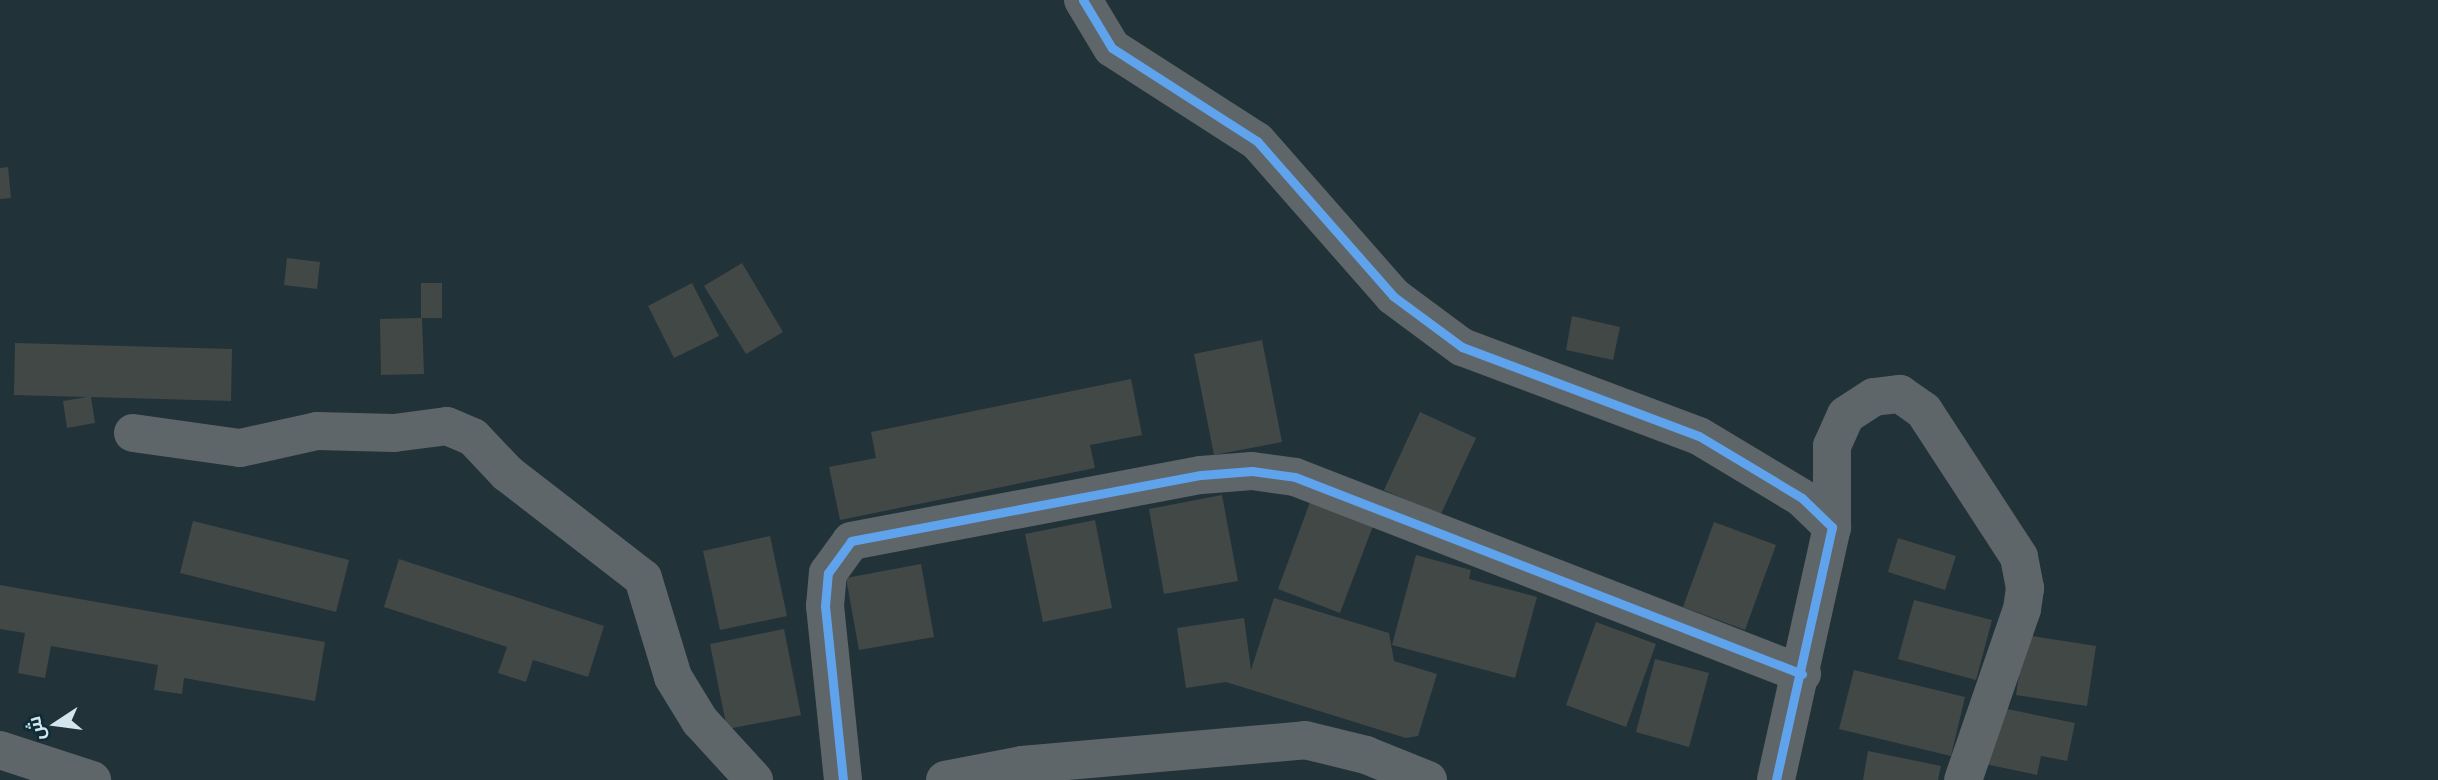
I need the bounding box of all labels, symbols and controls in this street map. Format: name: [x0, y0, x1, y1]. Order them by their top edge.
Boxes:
north arrow: [21, 689, 91, 759]
text: ش: [21, 714, 50, 743]

